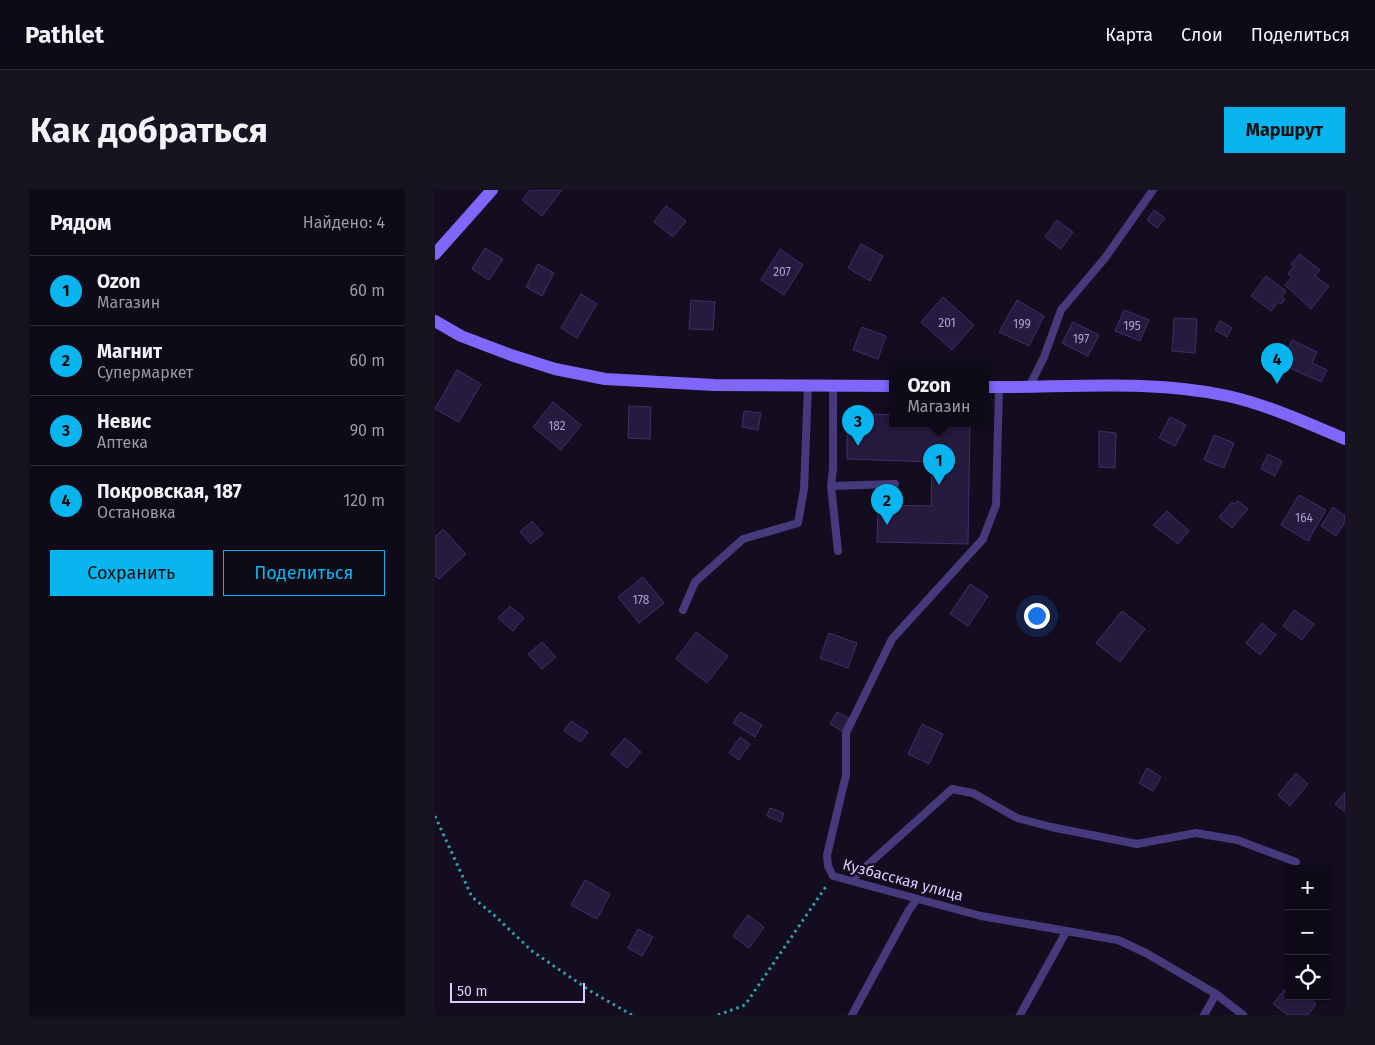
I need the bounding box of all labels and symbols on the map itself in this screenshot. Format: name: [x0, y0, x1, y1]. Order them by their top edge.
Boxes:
house number: 207: [773, 265, 791, 279]
house number: 201: [938, 316, 956, 330]
house number: 199: [1013, 317, 1031, 331]
house number: 195: [1123, 319, 1141, 333]
house number: 197: [1073, 332, 1089, 346]
pin: 4: [1261, 343, 1293, 384]
pin: 3: [842, 405, 874, 446]
house number: 182: [548, 419, 566, 433]
pin: 1: [923, 444, 955, 485]
pin: 2: [871, 484, 903, 525]
house number: 164: [1295, 511, 1314, 525]
house number: 178: [633, 593, 650, 607]
your location: [1024, 603, 1050, 629]
street label: Кузбасская улица: [841, 855, 965, 905]
scale bar: [450, 980, 585, 1003]

